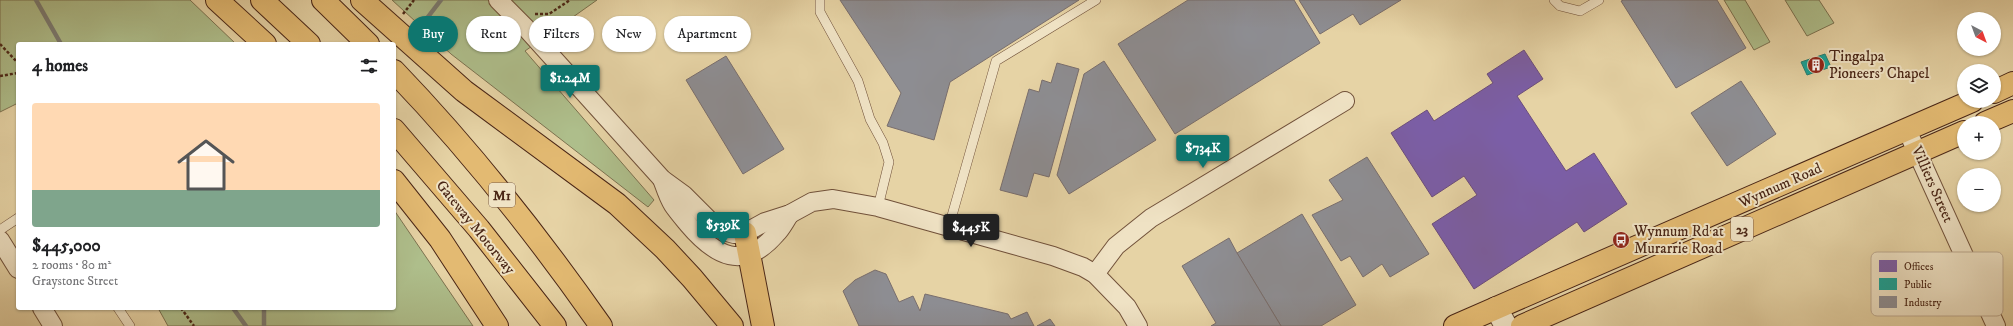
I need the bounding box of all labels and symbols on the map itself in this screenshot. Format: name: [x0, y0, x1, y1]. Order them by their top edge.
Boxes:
north arrow: [1957, 12, 2001, 56]
place label: Tingalpa Pioneers' Chapel: [1829, 47, 1930, 83]
building icon: Tingalpa Pioneers' Chapel: [1806, 55, 1826, 75]
pin: $1.24M: [537, 65, 603, 99]
pin: $734K: [1175, 135, 1231, 169]
street label: Villiers Street: [1907, 142, 1958, 226]
street label: Wynnum Road: [1735, 158, 1825, 213]
street label: Gateway Motorway: [432, 176, 520, 279]
road number: M1: [489, 183, 515, 207]
pin: $539K: [695, 212, 751, 246]
pin: $445K: [943, 214, 999, 248]
road number: 23: [1731, 217, 1753, 241]
place label: Wynnum Rd at Murarrie Road: [1633, 222, 1724, 258]
bus stop icon: Wynnum Rd at Murarrie Road: [1611, 230, 1631, 250]
legend: [1871, 252, 2003, 316]
text: Offices: [1904, 260, 1934, 274]
text: Public: [1904, 278, 1932, 292]
text: Industry: [1904, 296, 1942, 310]

